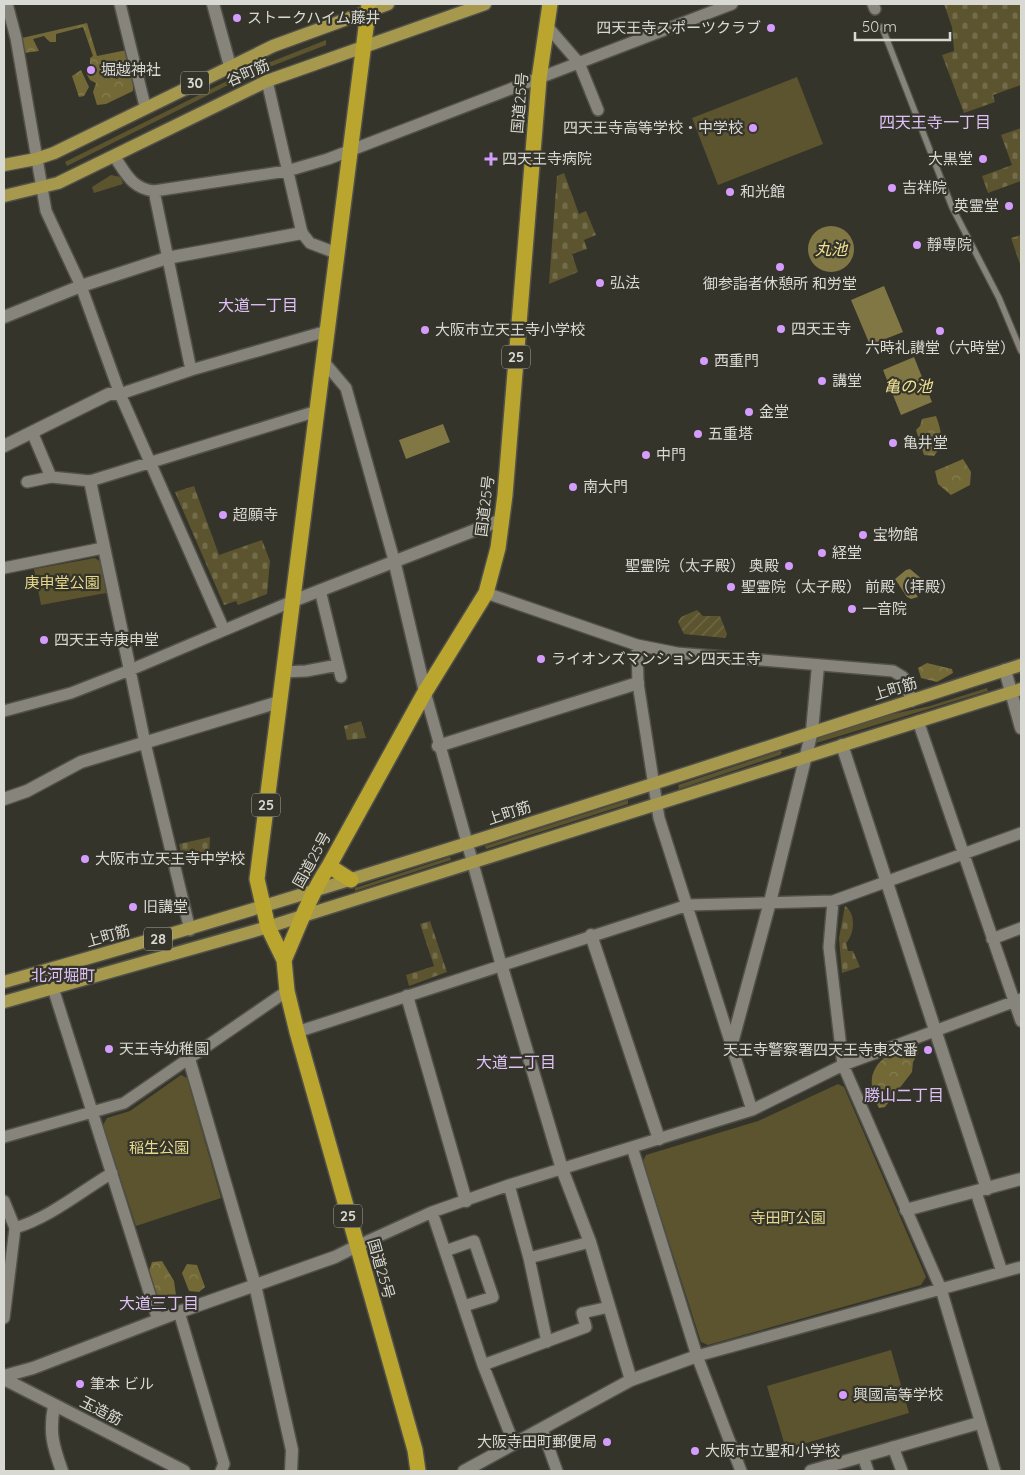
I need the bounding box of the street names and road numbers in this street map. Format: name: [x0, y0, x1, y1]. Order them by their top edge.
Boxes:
street label: 谷町筋: [223, 55, 272, 90]
street label: 国道25号: [507, 71, 532, 134]
road number: 30: [181, 72, 209, 95]
road number: 25: [502, 346, 530, 368]
street label: 国道25号: [471, 474, 498, 538]
street label: 上町筋: [871, 673, 919, 704]
road number: 25: [252, 794, 280, 816]
street label: 上町筋: [485, 797, 533, 829]
street label: 国道25号: [288, 828, 335, 891]
street label: 上町筋: [84, 920, 132, 951]
road number: 28: [144, 928, 172, 951]
road number: 25: [334, 1204, 362, 1228]
street label: 国道25号: [364, 1237, 399, 1301]
street label: 玉造筋: [77, 1392, 126, 1429]

